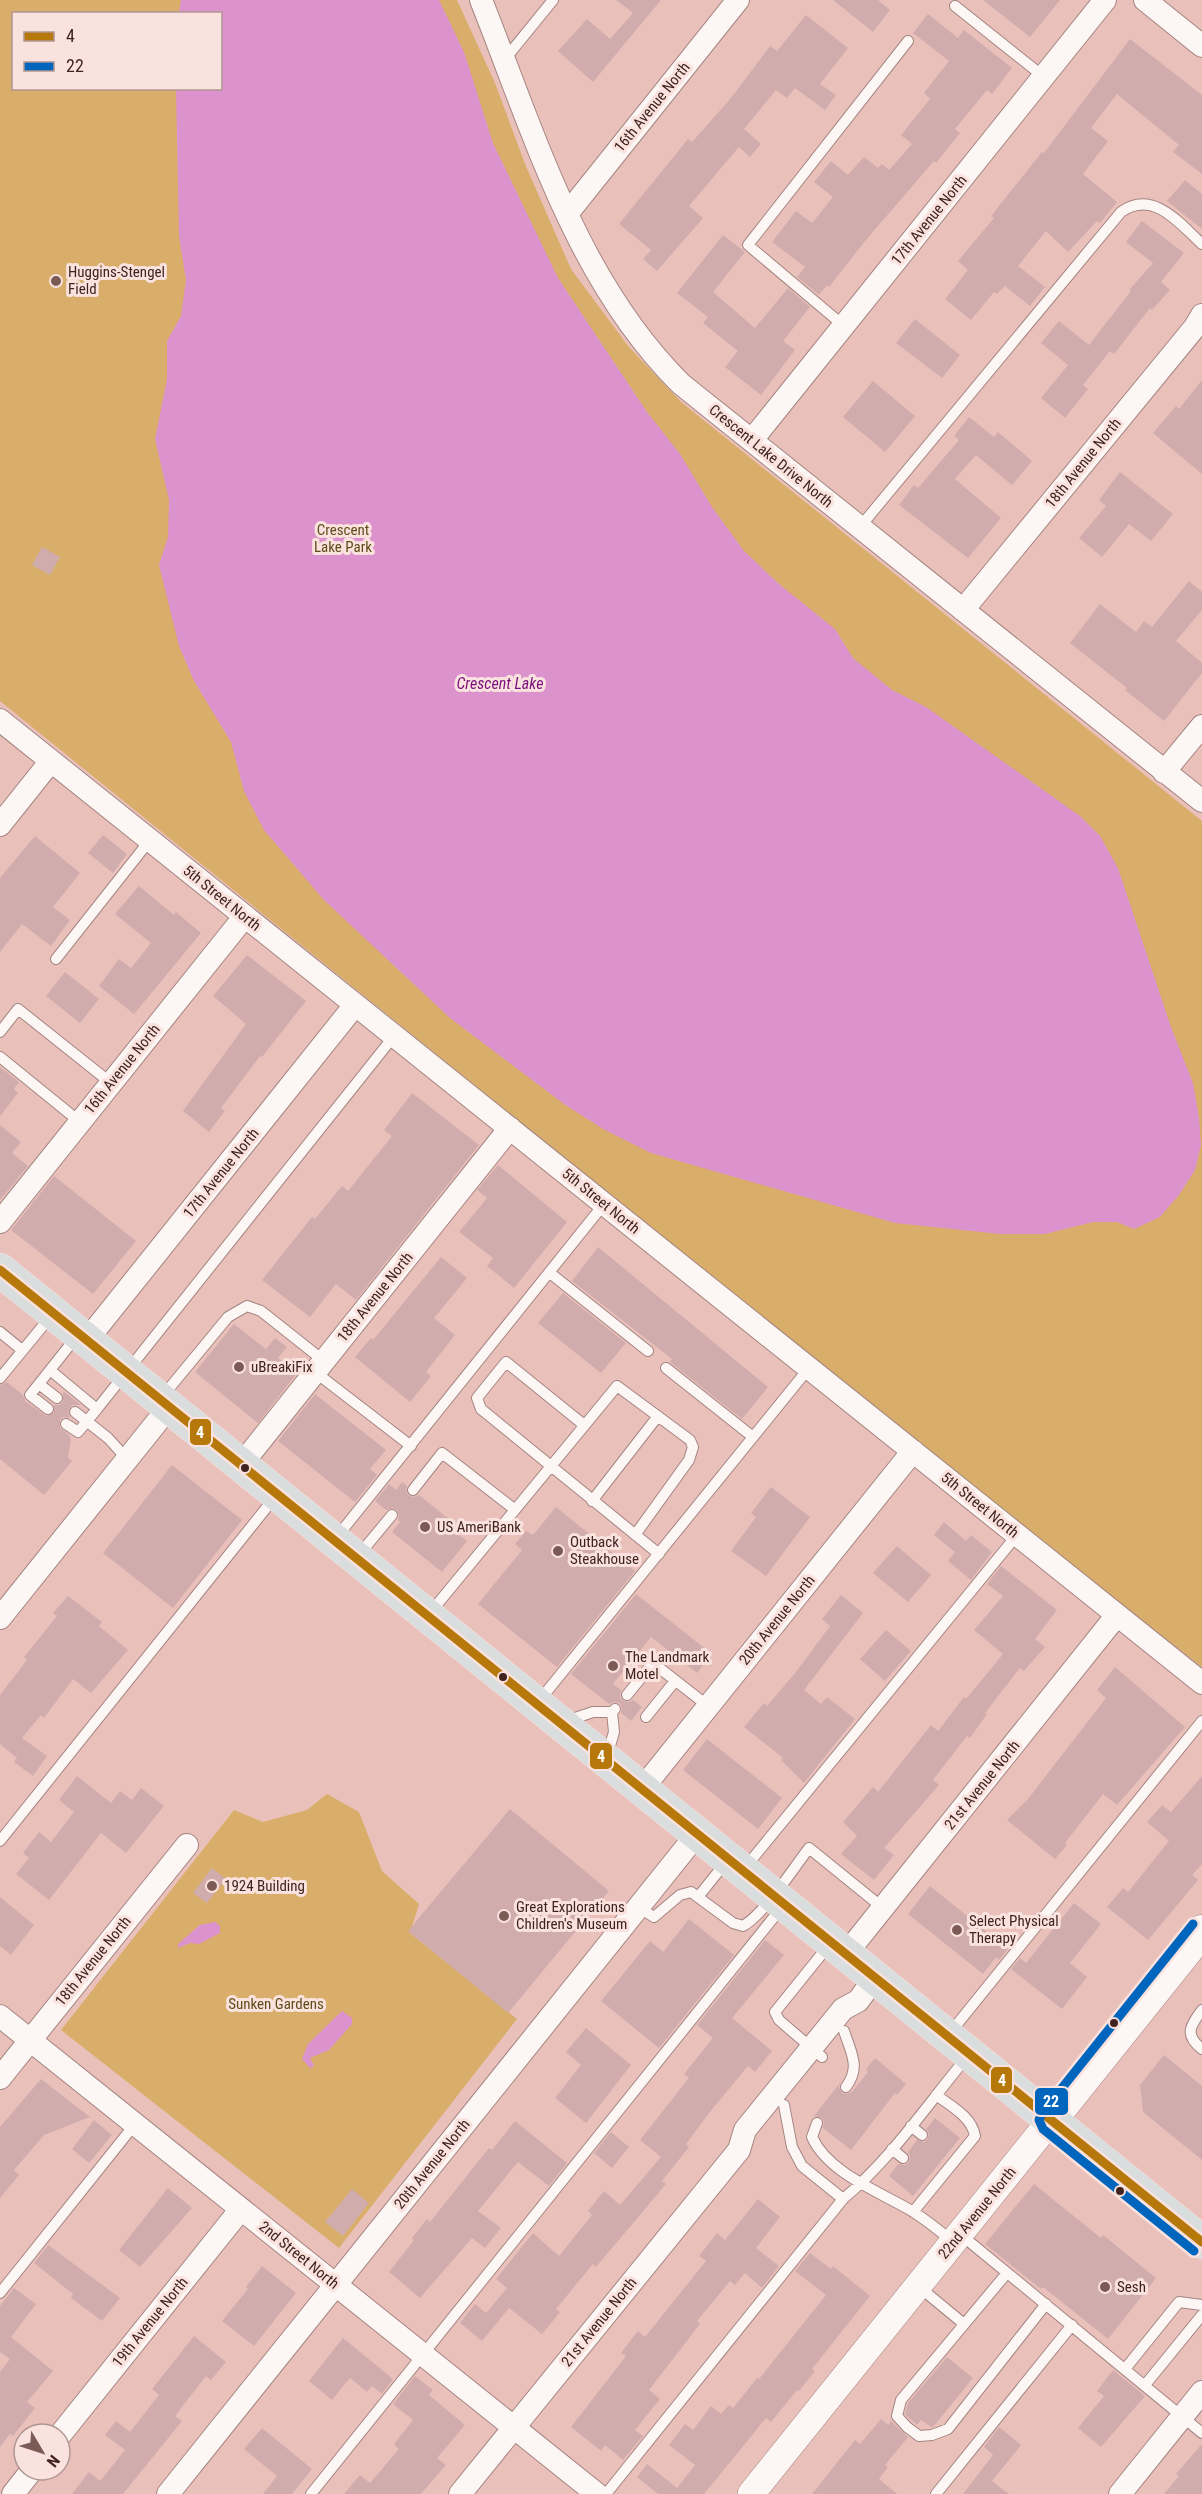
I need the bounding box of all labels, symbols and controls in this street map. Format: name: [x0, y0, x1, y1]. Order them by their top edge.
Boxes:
legend: [12, 12, 222, 90]
text: 4: [66, 25, 75, 46]
text: 22: [66, 55, 84, 76]
street label: 16th Avenue North: [610, 59, 694, 155]
street label: 17th Avenue North: [887, 172, 971, 268]
place label: Huggins-Stengel Field: [68, 263, 165, 298]
marker: Huggins-Stengel Field: [49, 274, 63, 288]
street label: Crescent Lake Drive North: [705, 401, 837, 511]
street label: 18th Avenue North: [1041, 415, 1125, 511]
park label: Crescent Lake Park: [314, 521, 372, 556]
water label: Crescent Lake: [457, 674, 543, 693]
street label: 5th Street North: [180, 861, 264, 935]
street label: 16th Avenue North: [80, 1021, 164, 1117]
street label: 17th Avenue North: [179, 1125, 263, 1221]
street label: 5th Street North: [559, 1164, 643, 1238]
street label: 18th Avenue North: [333, 1249, 417, 1345]
place label: uBreakiFix: [251, 1358, 313, 1376]
marker: uBreakiFix: [232, 1360, 246, 1374]
line badge: 4: [189, 1418, 212, 1446]
text: 4: [196, 1423, 204, 1442]
unlabelled marker: [239, 1462, 251, 1474]
street label: 5th Street North: [938, 1468, 1022, 1542]
place label: US AmeriBank: [437, 1518, 521, 1536]
marker: US AmeriBank: [418, 1520, 432, 1534]
place label: Outback Steakhouse: [570, 1533, 639, 1568]
marker: Outback Steakhouse: [551, 1544, 565, 1558]
street label: 20th Avenue North: [735, 1572, 819, 1668]
place label: The Landmark Motel: [625, 1648, 710, 1683]
marker: The Landmark Motel: [606, 1659, 620, 1673]
unlabelled marker: [497, 1671, 509, 1683]
street label: 21st Avenue North: [941, 1737, 1023, 1833]
line badge: 4: [589, 1742, 613, 1770]
text: 4: [597, 1747, 605, 1766]
place label: 1924 Building: [224, 1877, 305, 1895]
marker: 1924 Building: [205, 1879, 219, 1893]
place label: Great Explorations Children's Museum: [516, 1898, 627, 1933]
marker: Great Explorations Children's Museum: [497, 1909, 511, 1923]
place label: Select Physical Therapy: [969, 1912, 1059, 1947]
street label: 18th Avenue North: [51, 1913, 135, 2009]
marker: Select Physical Therapy: [950, 1923, 964, 1937]
park label: Sunken Gardens: [228, 1995, 324, 2013]
unlabelled marker: [1108, 2017, 1120, 2029]
line badge: 4: [990, 2066, 1013, 2094]
text: 4: [998, 2071, 1006, 2090]
line badge: 22: [1034, 2087, 1069, 2116]
text: 22: [1043, 2092, 1059, 2111]
street label: 20th Avenue North: [390, 2116, 474, 2212]
street label: 22nd Avenue North: [934, 2163, 1020, 2263]
unlabelled marker: [1114, 2185, 1126, 2197]
street label: 2nd Street North: [255, 2217, 343, 2293]
street label: 19th Avenue North: [108, 2274, 192, 2370]
street label: 21st Avenue North: [558, 2274, 640, 2370]
place label: Sesh: [1117, 2278, 1146, 2296]
marker: Sesh: [1098, 2280, 1112, 2294]
north arrow: [12, 2422, 72, 2482]
text: N: [43, 2451, 64, 2471]

